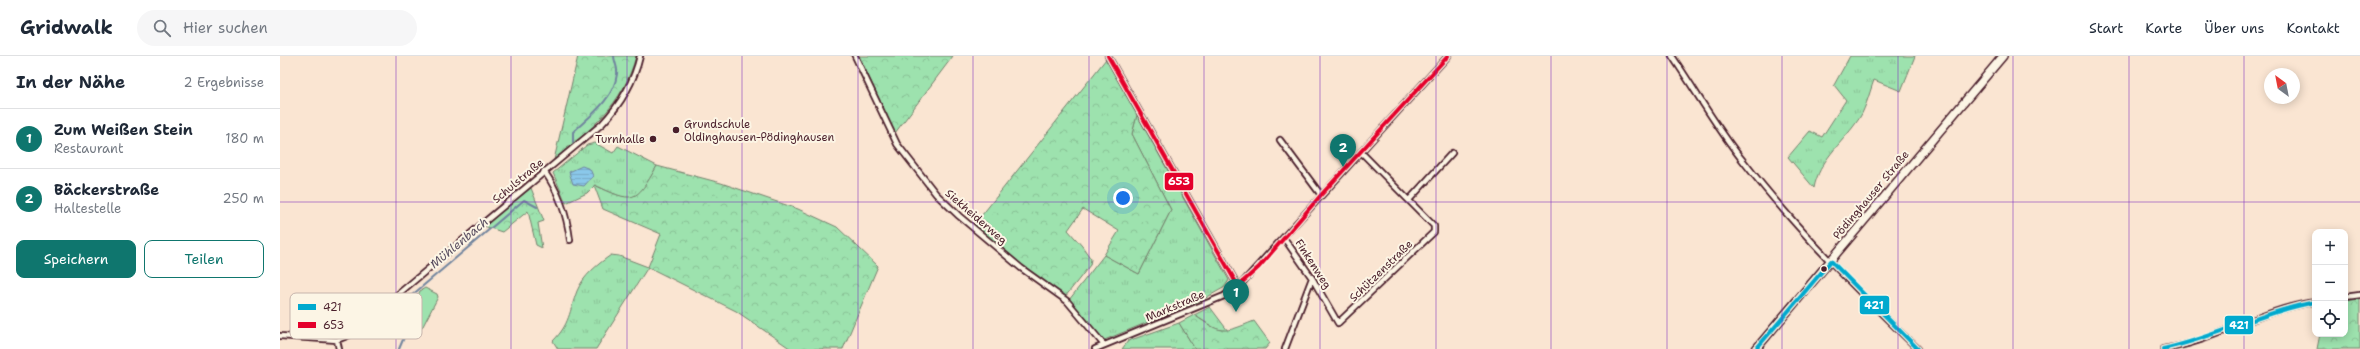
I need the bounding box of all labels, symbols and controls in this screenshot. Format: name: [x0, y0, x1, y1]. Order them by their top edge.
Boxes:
search box: [137, 10, 417, 46]
text: Gridwalk: [20, 15, 113, 40]
icon: search: [151, 17, 173, 39]
text: Hier suchen: [183, 18, 268, 38]
text: Start: [2089, 19, 2123, 37]
text: Karte: [2145, 19, 2182, 37]
text: Über uns: [2204, 19, 2264, 37]
text: Kontakt: [2286, 19, 2340, 37]
north arrow: [2264, 68, 2300, 104]
text: In der Nähe: [16, 71, 125, 93]
text: 2 Ergebnisse: [184, 74, 264, 91]
place label: Grundschule Oldinghausen-Pödinghausen: [684, 117, 835, 145]
text: Zum Weißen Stein: [54, 120, 193, 140]
marker: Grundschule Oldinghausen-Pödinghausen: [671, 125, 681, 135]
text: 1: [26, 130, 32, 147]
text: 180 m: [225, 130, 264, 147]
place label: Turnhalle: [595, 132, 645, 147]
marker: Turnhalle: [648, 134, 658, 144]
pin: 2: [1330, 134, 1356, 167]
text: Restaurant: [54, 140, 124, 157]
street label: Pödinghauser Straße: [1829, 148, 1913, 242]
street label: Schulstraße: [489, 155, 547, 207]
line badge: 653: [1164, 172, 1194, 191]
text: 653: [1168, 174, 1190, 189]
text: Bäckerstraße: [54, 180, 159, 200]
street label: Siekheiderweg: [942, 186, 1010, 248]
your location: [1113, 188, 1133, 208]
text: 2: [24, 190, 34, 207]
text: 250 m: [223, 190, 264, 207]
text: Haltestelle: [54, 200, 121, 217]
water label: Mühlenbach: [426, 214, 492, 272]
map controls: [2312, 229, 2348, 337]
button: +: [2312, 229, 2348, 265]
street label: Finkenweg: [1291, 236, 1335, 292]
street label: Schützenstraße: [1346, 237, 1416, 305]
button: Speichern: [16, 240, 136, 278]
button: Teilen: [144, 240, 264, 278]
unlabelled marker: [1819, 264, 1829, 274]
button: −: [2312, 265, 2348, 301]
pin: 1: [1223, 279, 1249, 312]
street label: Markstraße: [1143, 287, 1207, 325]
legend: [290, 293, 422, 339]
line badge: 421: [1859, 295, 1890, 315]
text: 421: [1864, 298, 1884, 313]
text: 421: [323, 300, 342, 315]
button: locate: [2312, 301, 2348, 337]
line badge: 421: [2224, 315, 2254, 335]
text: 653: [323, 318, 344, 333]
text: 421: [2229, 318, 2249, 333]

